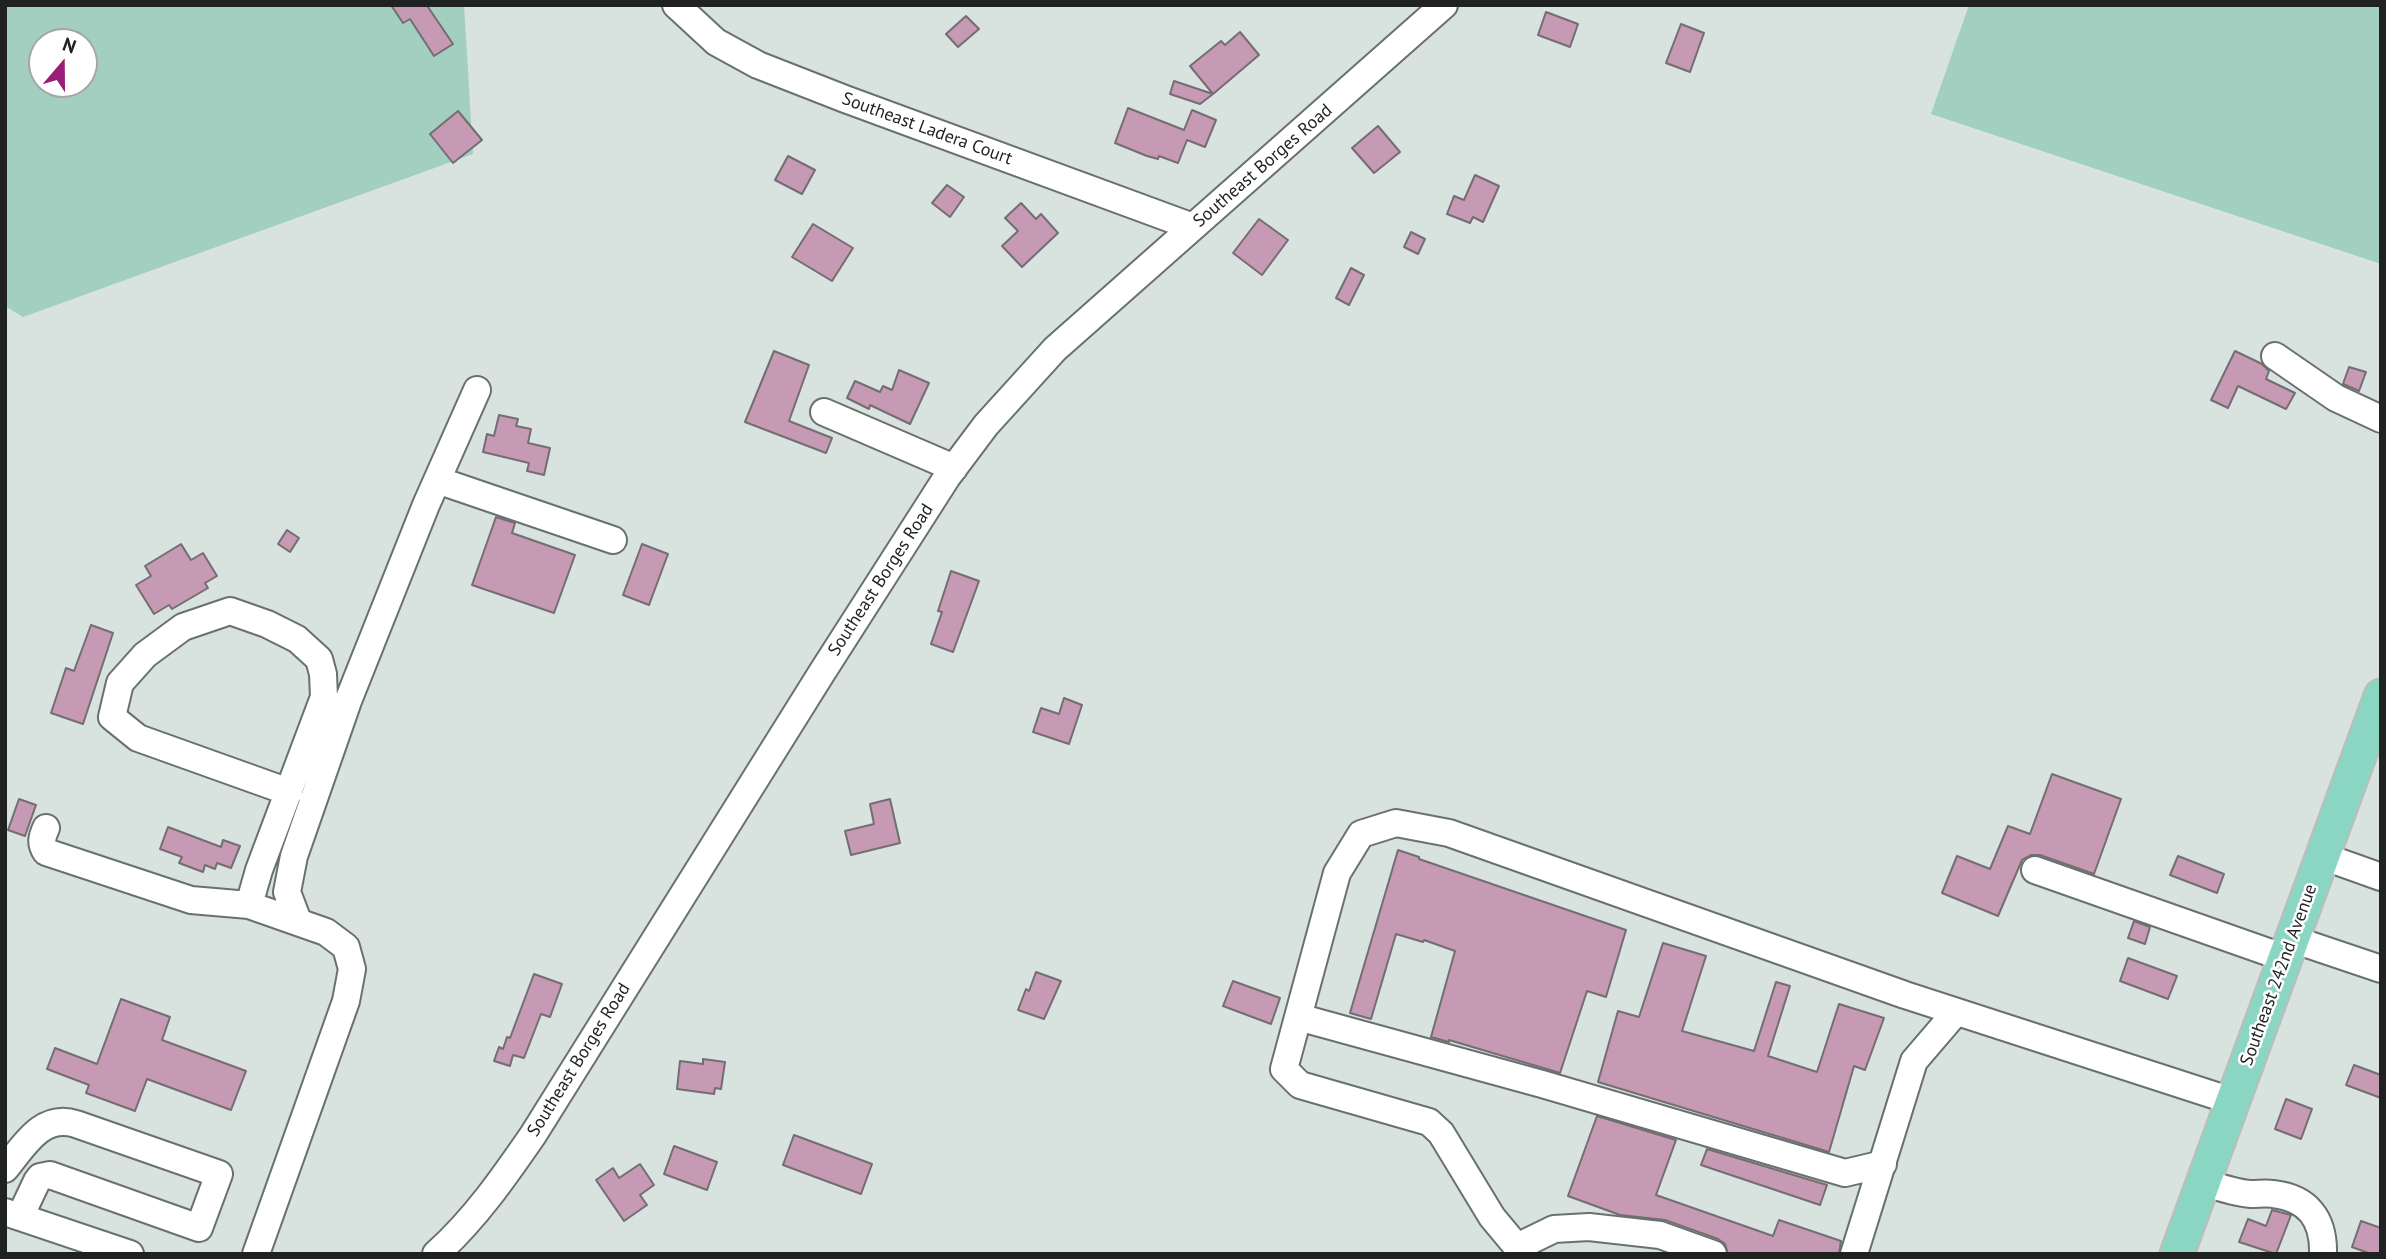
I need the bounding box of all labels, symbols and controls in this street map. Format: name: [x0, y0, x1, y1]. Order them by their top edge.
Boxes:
north arrow: [28, 28, 98, 98]
text: N: [60, 32, 79, 59]
street label: Southeast Ladera Court: [839, 88, 1015, 170]
street label: Southeast Borges Road: [1189, 100, 1337, 232]
street label: Southeast Borges Road: [824, 500, 938, 660]
street label: Southeast 242nd Avenue: [2236, 881, 2322, 1069]
street label: Southeast Borges Road: [523, 979, 635, 1141]

